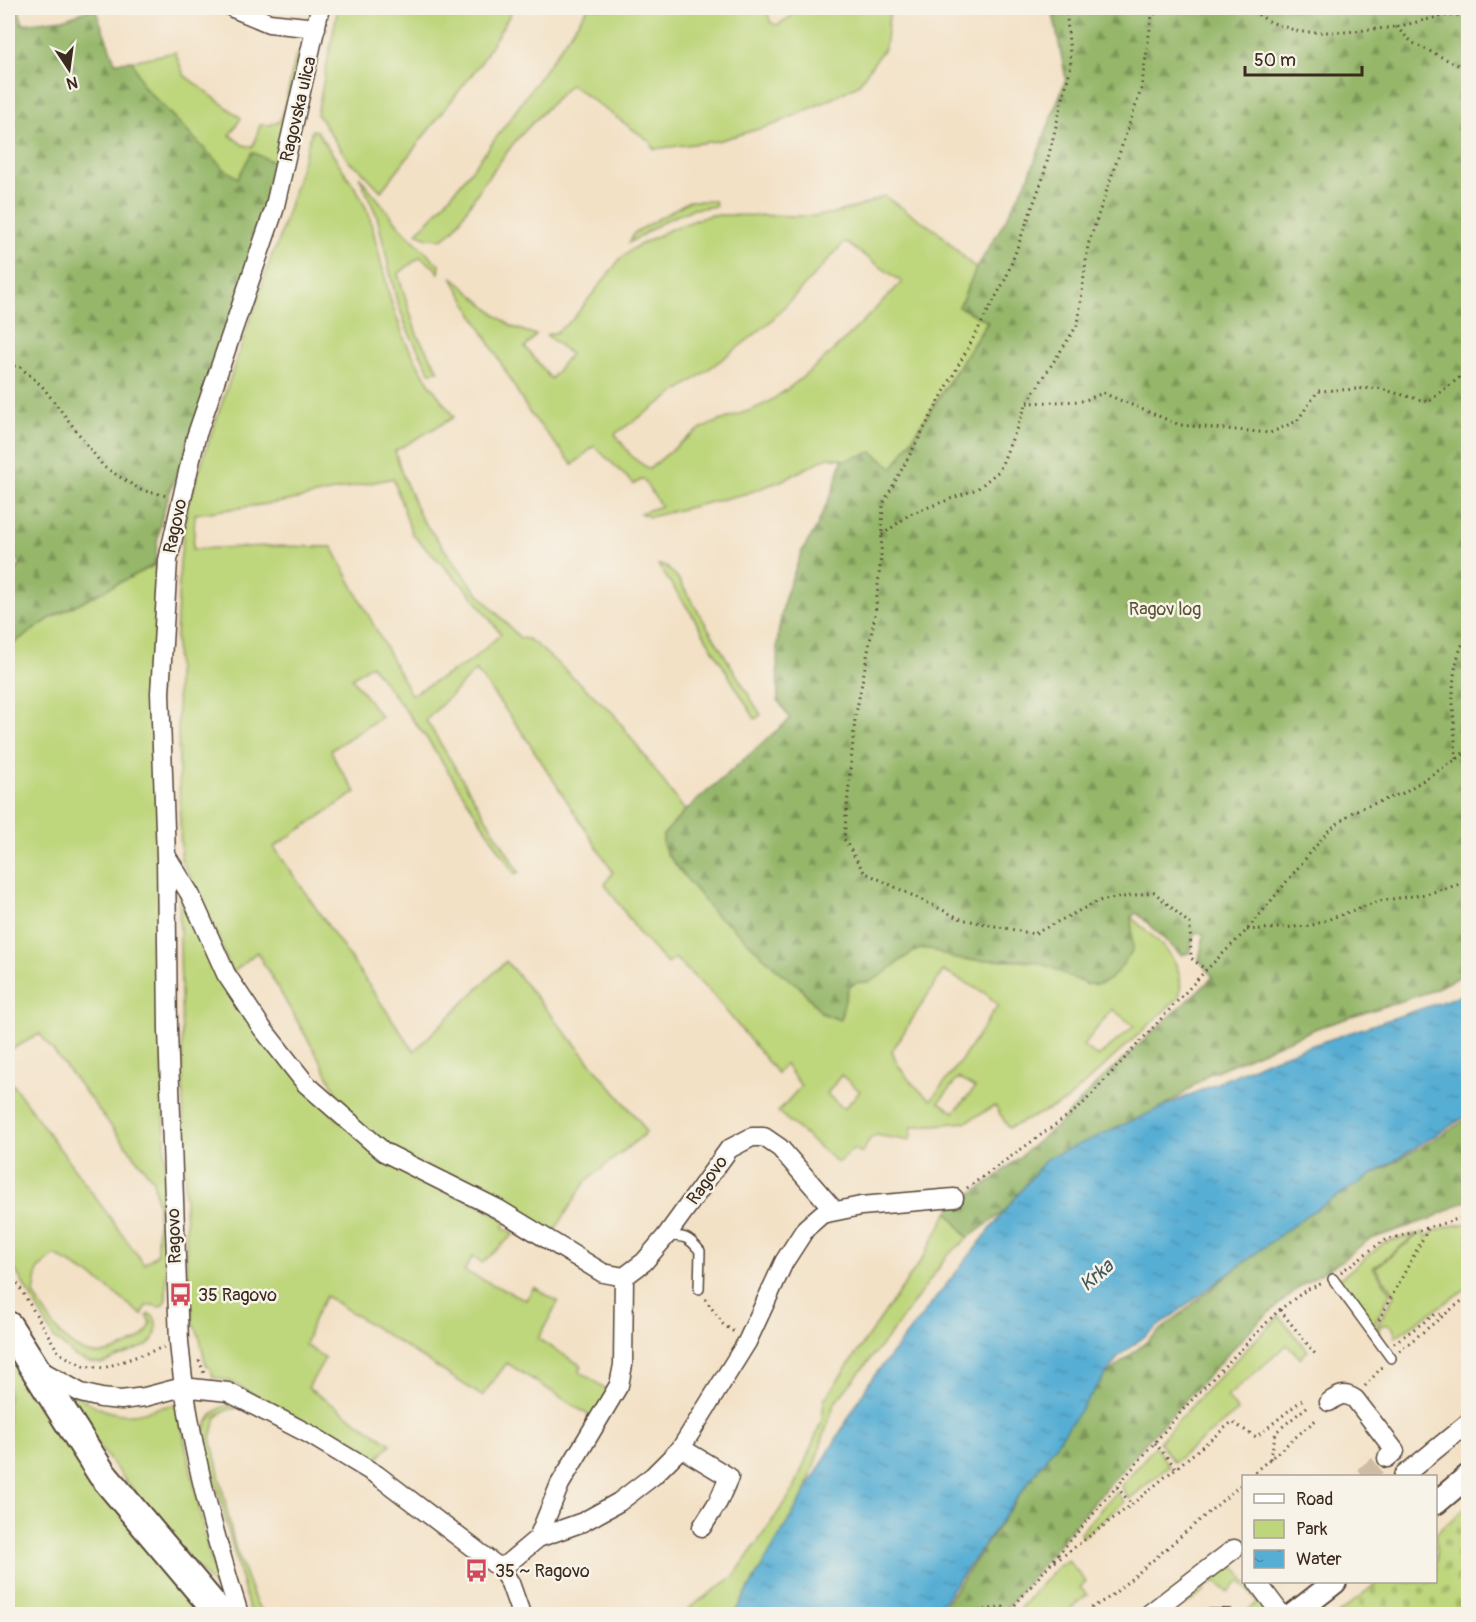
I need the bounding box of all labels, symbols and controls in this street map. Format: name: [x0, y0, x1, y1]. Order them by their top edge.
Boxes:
north arrow: [39, 39, 99, 99]
scale bar: [1245, 39, 1362, 77]
text: 50 m: [1254, 49, 1296, 72]
street label: Ragovska ulica: [275, 54, 322, 164]
text: N: [64, 72, 80, 94]
street label: Ragovo: [158, 496, 193, 556]
park label: Ragov log: [1129, 598, 1201, 621]
street label: Ragovo: [682, 1151, 733, 1209]
street label: Ragovo: [162, 1208, 187, 1264]
water label: Krka: [1074, 1253, 1120, 1297]
bus stop icon: 35 Ragovo: [167, 1282, 193, 1308]
place label: 35 Ragovo: [198, 1284, 277, 1307]
legend: [1242, 1475, 1437, 1583]
text: Road: [1296, 1488, 1333, 1511]
text: Park: [1296, 1518, 1328, 1541]
text: Water: [1296, 1548, 1342, 1571]
bus stop icon: 35 ~ Ragovo: [464, 1558, 490, 1584]
place label: 35 ~ Ragovo: [495, 1560, 590, 1583]

